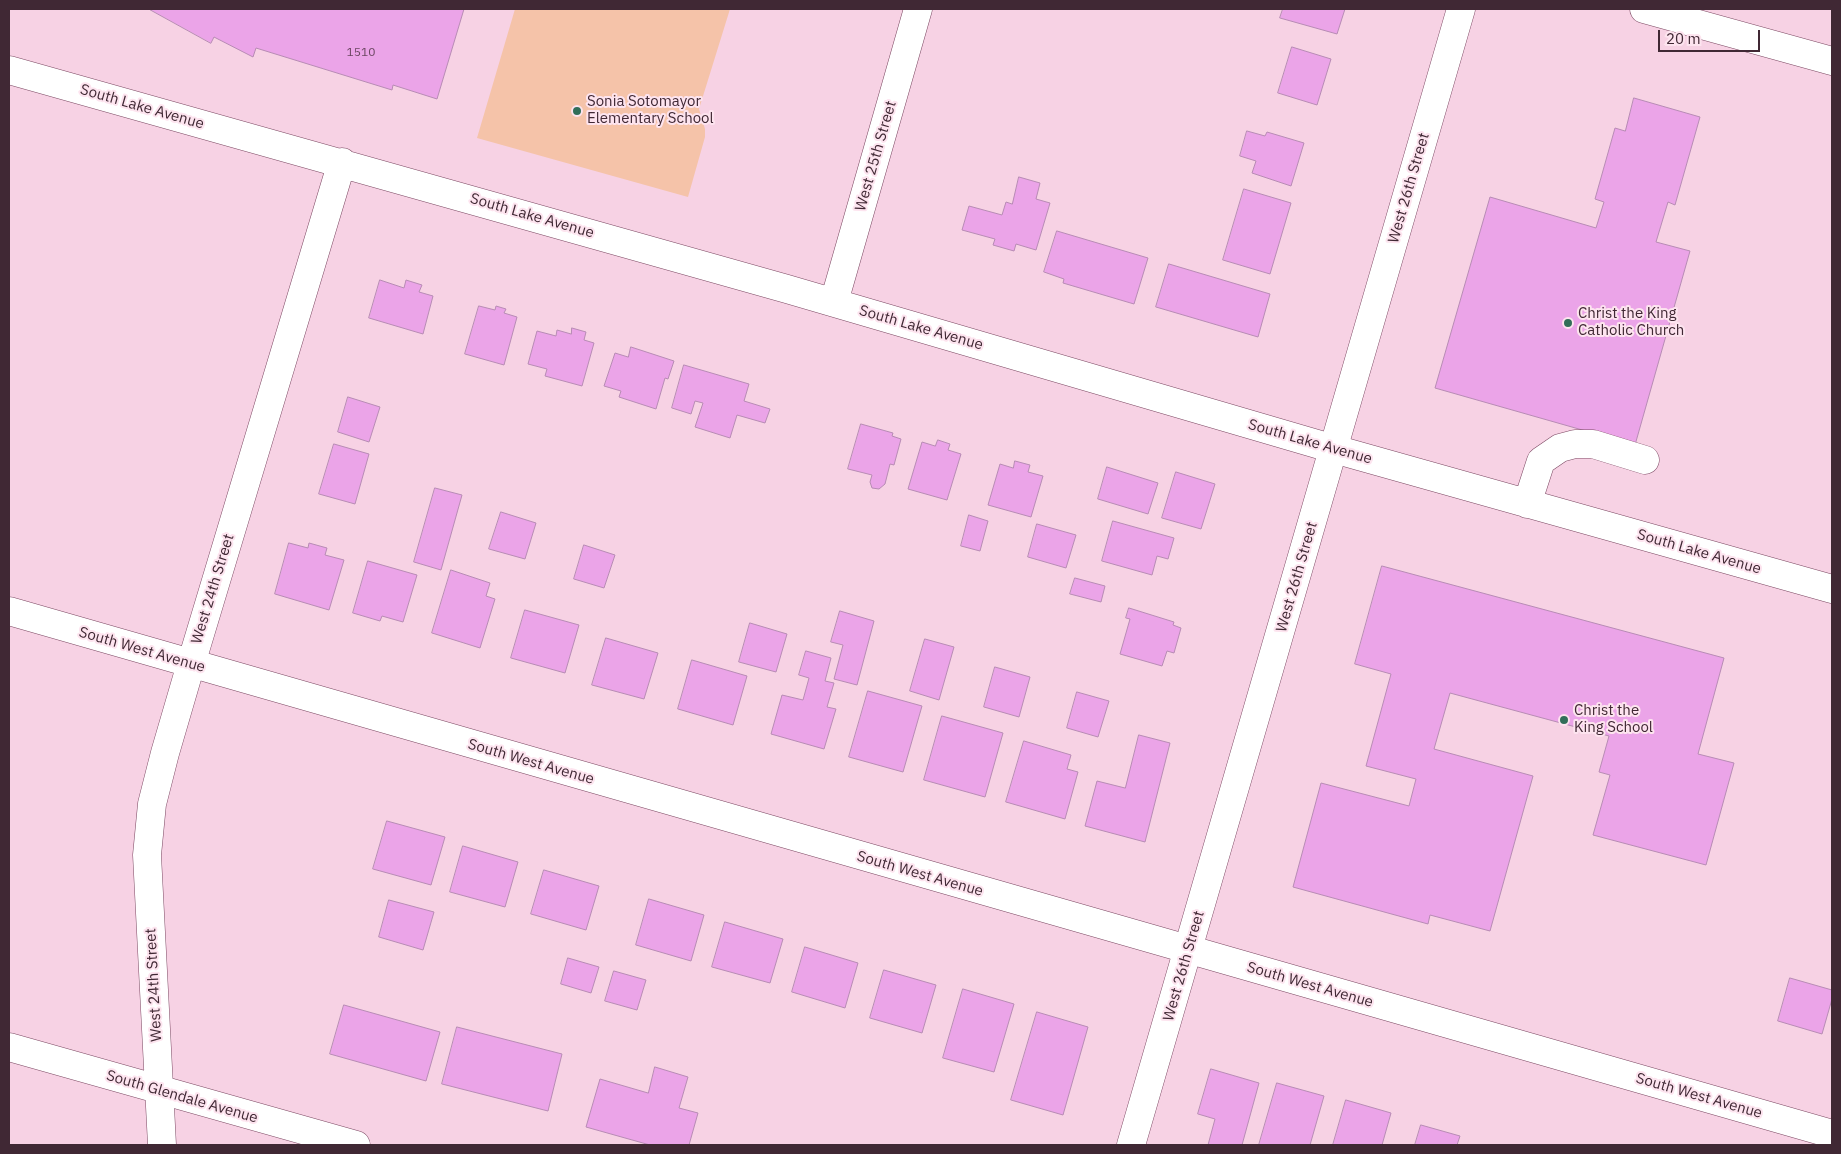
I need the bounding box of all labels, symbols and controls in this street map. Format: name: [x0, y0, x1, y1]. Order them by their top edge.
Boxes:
scale bar: [1661, 20, 1764, 52]
text: 20 m: [1666, 29, 1701, 48]
house number: 1510: [347, 46, 375, 60]
street label: South Lake Avenue: [78, 81, 206, 133]
place label: Sonia Sotomayor Elementary School: [587, 93, 714, 128]
street label: West 25th Street: [852, 99, 900, 213]
marker: Sonia Sotomayor Elementary School: [571, 105, 583, 117]
street label: West 26th Street: [1385, 131, 1433, 245]
street label: South Lake Avenue: [468, 190, 596, 242]
street label: South Lake Avenue: [857, 302, 985, 354]
place label: Christ the King Catholic Church: [1578, 305, 1684, 340]
marker: Christ the King Catholic Church: [1562, 317, 1574, 329]
street label: South Lake Avenue: [1246, 416, 1374, 468]
street label: West 26th Street: [1273, 520, 1321, 634]
street label: South Lake Avenue: [1635, 526, 1763, 578]
street label: West 24th Street: [188, 532, 238, 646]
street label: South West Avenue: [77, 623, 207, 677]
place label: Christ the King School: [1574, 702, 1653, 737]
marker: Christ the King School: [1558, 714, 1570, 726]
street label: South West Avenue: [466, 735, 596, 789]
street label: South West Avenue: [855, 847, 985, 901]
street label: West 26th Street: [1160, 909, 1208, 1023]
street label: West 24th Street: [142, 928, 166, 1042]
street label: South West Avenue: [1245, 958, 1375, 1012]
street label: South Glendale Avenue: [104, 1067, 260, 1127]
street label: South West Avenue: [1634, 1069, 1764, 1123]

